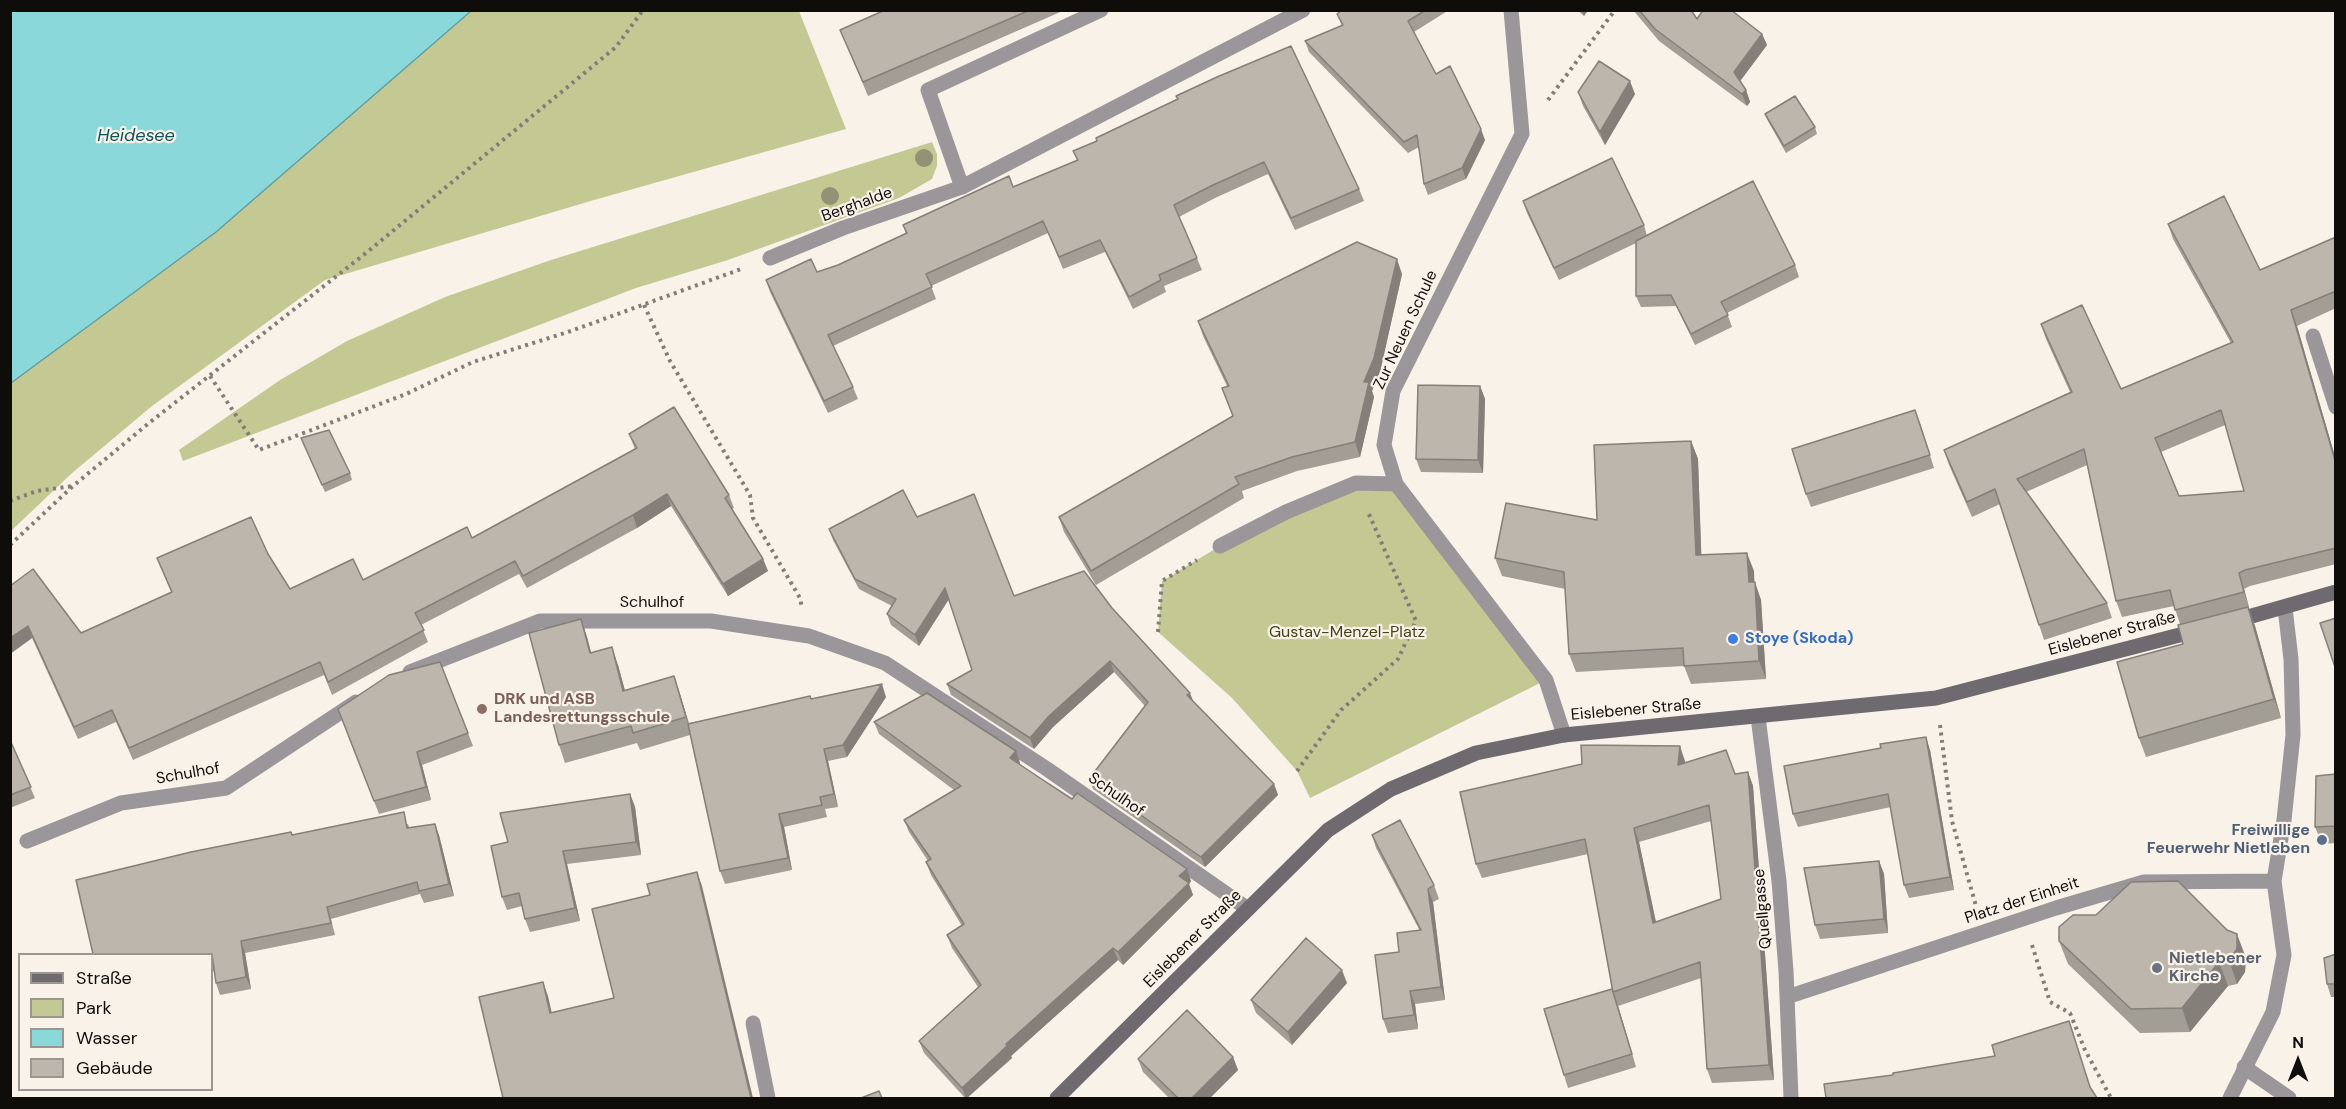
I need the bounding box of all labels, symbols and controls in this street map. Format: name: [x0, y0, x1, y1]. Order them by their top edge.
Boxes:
water label: Heidesee: [97, 125, 175, 147]
street label: Berghalde: [819, 183, 895, 227]
street label: Zur Neuen Schule: [1370, 267, 1442, 393]
street label: Schulhof: [620, 593, 684, 613]
street label: Eislebener Straße: [2046, 608, 2178, 660]
park label: Gustav-Menzel-Platz: [1269, 623, 1425, 643]
place label: Stoye (Skoda): [1745, 629, 1854, 649]
marker: Stoye (Skoda): [1726, 632, 1740, 646]
place label: DRK und ASB Landesrettungsschule: [494, 690, 670, 728]
street label: Eislebener Straße: [1570, 695, 1702, 725]
marker: DRK und ASB Landesrettungsschule: [475, 702, 489, 716]
street label: Schulhof: [155, 759, 221, 789]
street label: Schulhof: [1084, 769, 1148, 821]
place label: Freiwillige Feuerwehr Nietleben: [2147, 821, 2310, 859]
marker: Freiwillige Feuerwehr Nietleben: [2315, 833, 2329, 847]
street label: Quellgasse: [1750, 868, 1776, 950]
street label: Platz der Einheit: [1962, 873, 2082, 929]
street label: Eislebener Straße: [1140, 886, 1246, 992]
place label: Nietlebener Kirche: [2169, 949, 2262, 987]
legend: [18, 953, 213, 1091]
marker: Nietlebener Kirche: [2150, 961, 2164, 975]
text: Straße: [76, 966, 132, 990]
text: Park: [76, 996, 112, 1020]
text: Wasser: [76, 1026, 137, 1050]
north arrow: [2268, 1031, 2328, 1091]
text: N: [2292, 1032, 2304, 1053]
text: Gebäude: [76, 1056, 153, 1080]

